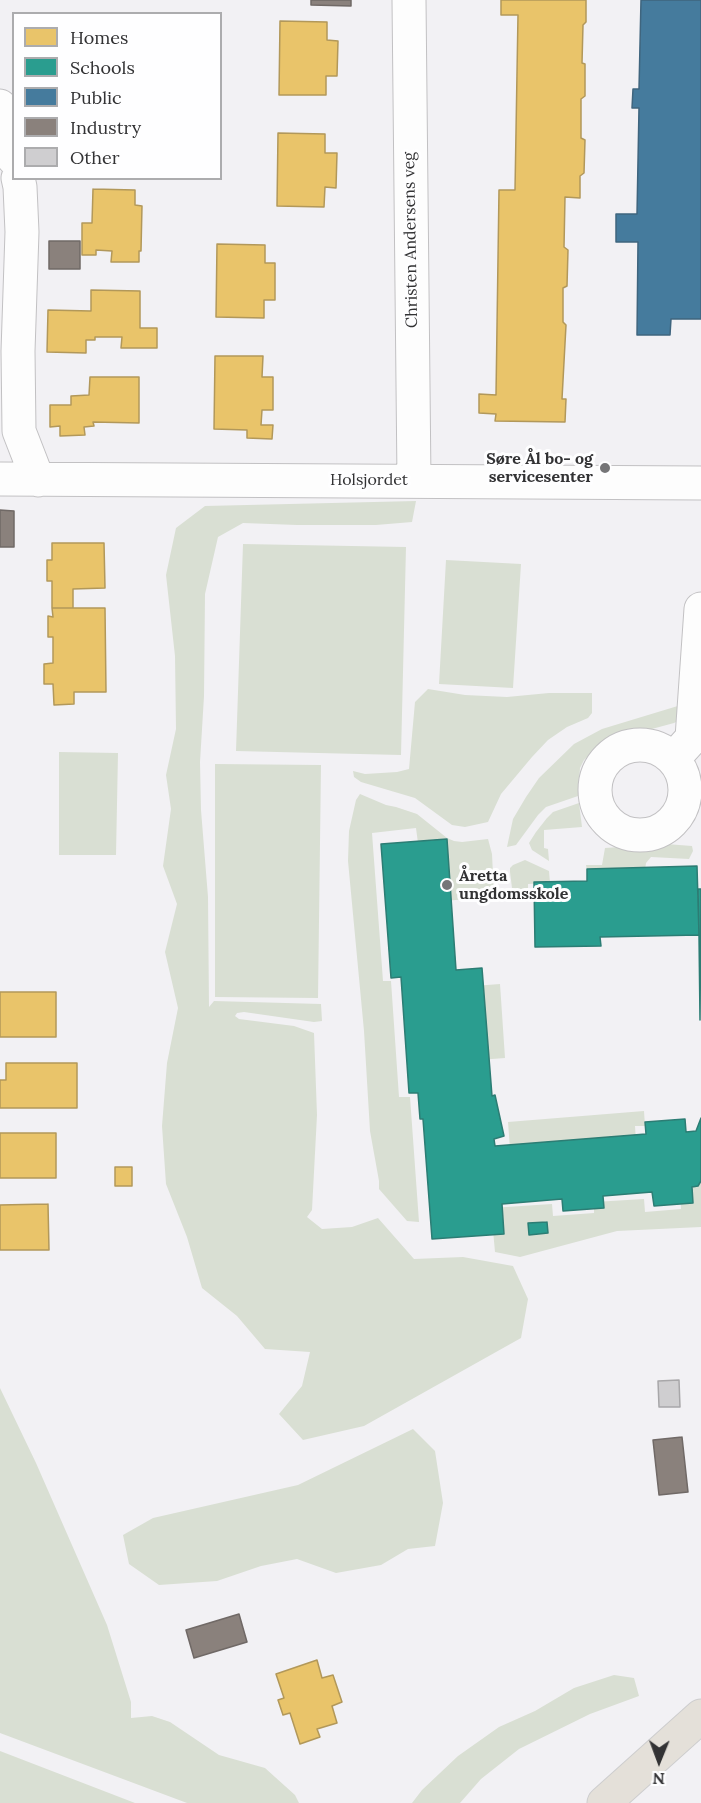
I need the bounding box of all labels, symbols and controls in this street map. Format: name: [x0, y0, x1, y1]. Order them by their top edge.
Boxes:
legend: [12, 12, 222, 180]
text: Homes: [70, 26, 128, 49]
text: Schools: [70, 56, 135, 79]
text: Public: [70, 86, 122, 109]
text: Industry: [70, 116, 141, 139]
text: Other: [70, 146, 120, 169]
street label: Christen Andersens veg: [400, 152, 422, 328]
place label: Søre Ål bo- og servicesenter: [486, 449, 593, 487]
marker: Søre Ål bo- og servicesenter: [598, 461, 612, 475]
street label: Holsjordet: [330, 470, 408, 490]
place label: Åretta ungdomsskole: [459, 866, 568, 904]
marker: Åretta ungdomsskole: [440, 878, 454, 892]
north arrow: [629, 1731, 689, 1791]
text: N: [652, 1769, 665, 1789]

